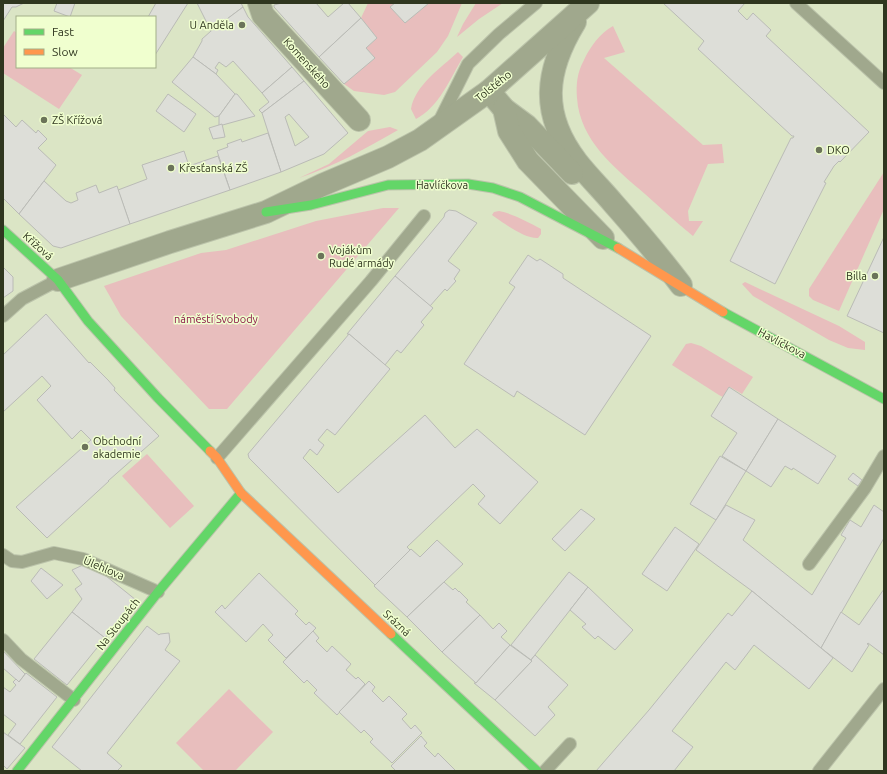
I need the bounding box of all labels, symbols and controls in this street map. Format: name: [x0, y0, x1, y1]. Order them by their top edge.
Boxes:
legend: [16, 16, 156, 68]
place label: U Anděla: [189, 19, 234, 31]
marker: U Anděla: [237, 20, 247, 30]
text: Fast: [52, 25, 74, 38]
street label: Komenského: [281, 35, 333, 91]
text: Slow: [52, 45, 78, 58]
street label: Tolstého: [473, 68, 513, 104]
place label: ZŠ Křížová: [52, 113, 102, 126]
marker: ZŠ Křížová: [39, 115, 49, 125]
place label: DKO: [827, 144, 850, 156]
marker: DKO: [814, 145, 824, 155]
place label: Křesťanská ZŠ: [179, 161, 248, 174]
marker: Křesťanská ZŠ: [166, 163, 176, 173]
street label: Havlíčkova: [416, 179, 468, 191]
street label: Křížová: [21, 230, 55, 262]
place label: Vojákům Rudé armády: [329, 244, 395, 269]
marker: Vojákům Rudé armády: [316, 251, 326, 261]
place label: Billa: [846, 270, 867, 282]
marker: Billa: [870, 271, 880, 281]
park label: náměstí Svobody: [174, 313, 259, 325]
street label: Havlíčkova: [756, 325, 808, 361]
place label: Obchodní akademie: [93, 435, 142, 460]
marker: Obchodní akademie: [80, 442, 90, 452]
street label: Úlehlova: [82, 553, 127, 582]
street label: Na Stoupách: [94, 596, 142, 652]
street label: Srázná: [381, 608, 413, 638]

